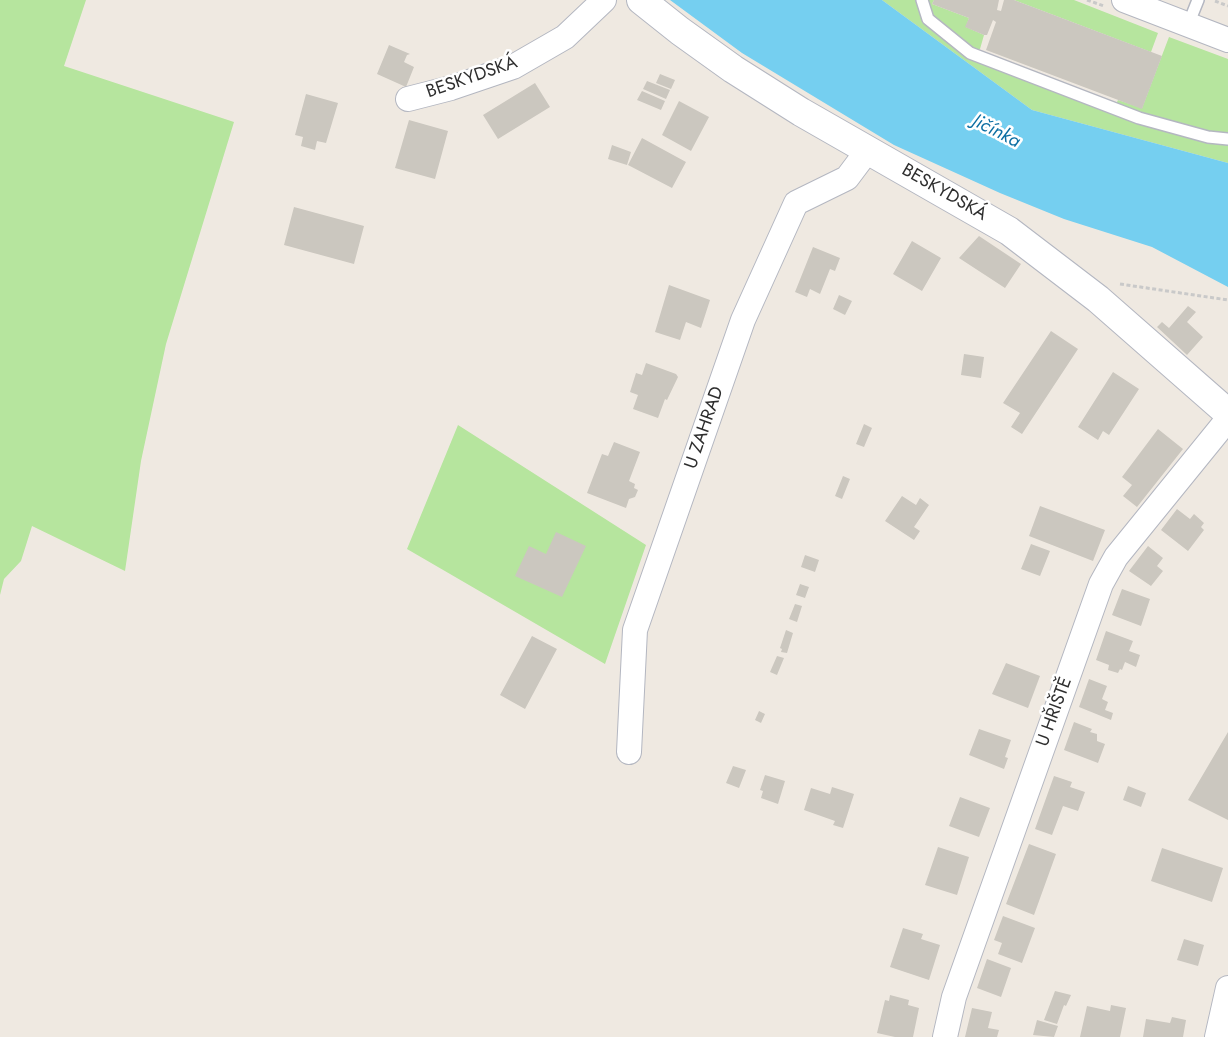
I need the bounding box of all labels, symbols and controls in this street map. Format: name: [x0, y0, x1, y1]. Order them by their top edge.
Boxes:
street label: BESKYDSKÁ: [424, 52, 520, 104]
water label: Jičínka: [968, 110, 1024, 154]
street label: BESKYDSKÁ: [898, 160, 990, 226]
street label: U ZAHRAD: [681, 384, 729, 472]
street label: U HŘIŠTĚ: [1033, 674, 1077, 750]

